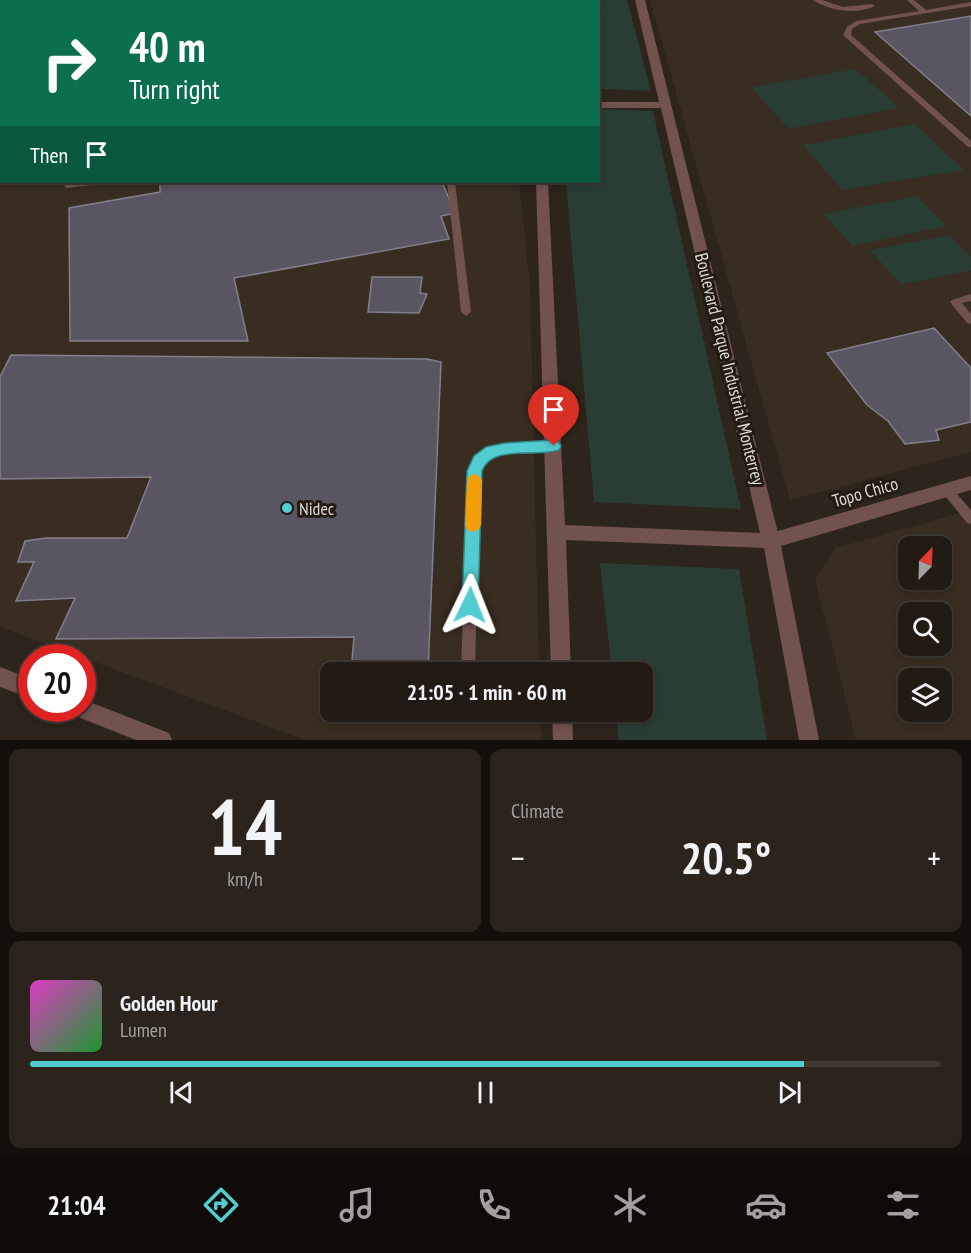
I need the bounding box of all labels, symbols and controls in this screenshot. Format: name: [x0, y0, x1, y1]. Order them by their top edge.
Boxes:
text: 40 m: [129, 19, 206, 74]
icon: right: [30, 24, 108, 102]
text: Turn right: [129, 72, 220, 106]
icon: arrive: [80, 138, 113, 171]
text: Then: [30, 141, 68, 169]
street label: Boulevard Parque Industrial Monterrey: [690, 250, 770, 488]
pin: [528, 384, 579, 446]
icon: arrive: [537, 393, 570, 426]
street label: Topo Chico: [829, 472, 901, 512]
place label: Nidec: [299, 497, 335, 520]
marker: Nidec: [280, 501, 294, 515]
north arrow: [898, 536, 952, 590]
map controls: [898, 536, 952, 722]
position arrow: [438, 573, 502, 637]
button: search: [898, 602, 952, 656]
speed limit sign: 20: [18, 644, 96, 722]
button: layers: [898, 668, 952, 722]
text: 21:05 · 1 min · 60 m: [407, 678, 566, 706]
text: 14: [208, 776, 282, 877]
text: Climate: [511, 798, 564, 824]
text: 20.5°: [681, 828, 771, 886]
text: −: [511, 836, 525, 879]
text: +: [927, 836, 941, 879]
text: km/h: [227, 866, 263, 892]
text: Golden Hour: [120, 989, 218, 1017]
text: Lumen: [120, 1017, 167, 1043]
icon: previous: [165, 1076, 198, 1109]
icon: pause: [469, 1076, 502, 1109]
icon: next: [773, 1076, 806, 1109]
icon: directions: [200, 1184, 242, 1226]
icon: music: [336, 1184, 378, 1226]
icon: phone: [473, 1184, 515, 1226]
icon: climate: [609, 1184, 651, 1226]
icon: car: [745, 1184, 787, 1226]
icon: filters: [882, 1184, 924, 1226]
text: 21:04: [47, 1188, 106, 1222]

